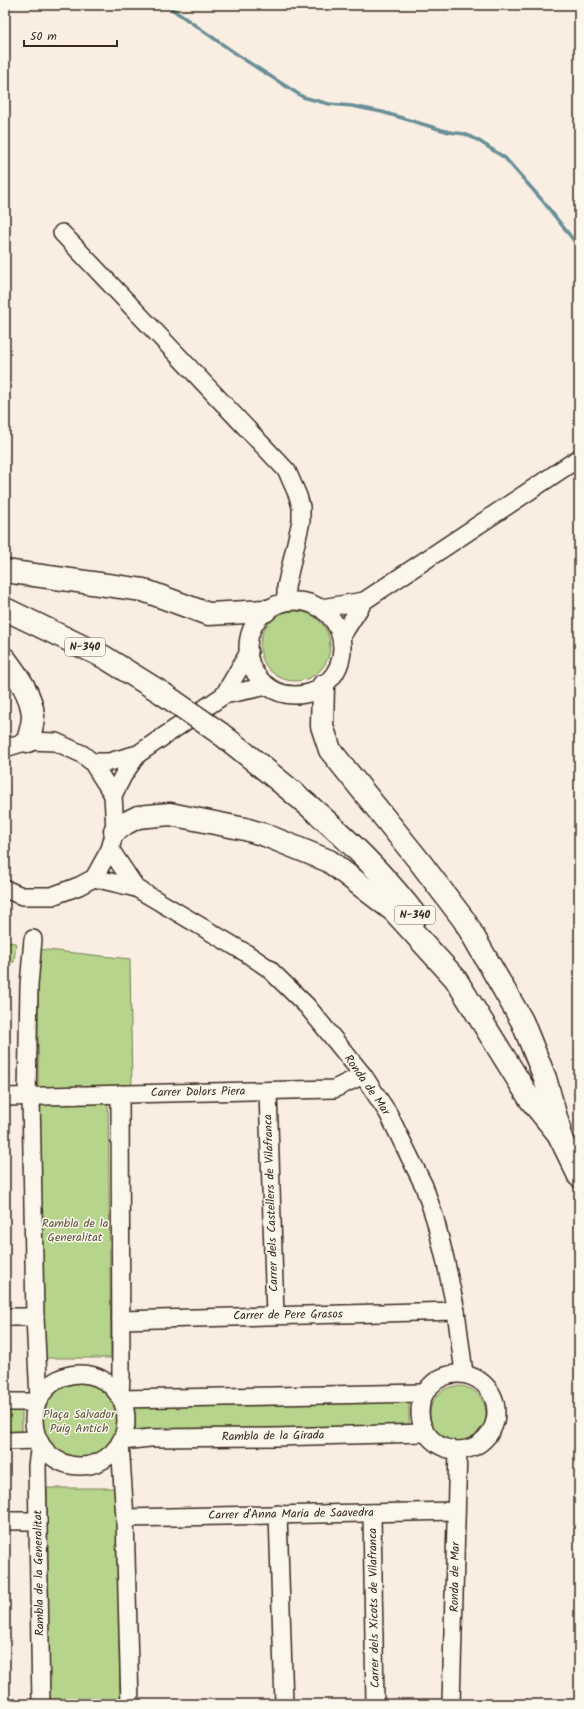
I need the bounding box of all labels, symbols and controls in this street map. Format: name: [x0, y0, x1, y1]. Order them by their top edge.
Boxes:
scale bar: [24, 22, 117, 48]
text: 50 m: [30, 27, 57, 46]
road number: N-340: [65, 638, 105, 656]
road number: N-340: [395, 906, 435, 924]
street label: Ronda de Mar: [339, 1051, 396, 1120]
street label: Carrer Dolors Piera: [150, 1082, 246, 1102]
street label: Carrer dels Castellers de Vilafranca: [258, 1113, 284, 1292]
park label: Rambla de la Generalitat: [42, 1214, 109, 1247]
street label: Carrer de Pere Grasos: [233, 1305, 343, 1325]
park label: Plaça Salvador Puig Antich: [43, 1405, 116, 1438]
street label: Rambla de la Girada: [221, 1426, 325, 1446]
street label: Carrer d'Anna Maria de Saavedra: [208, 1503, 374, 1525]
street label: Rambla de la Generalitat: [28, 1509, 50, 1636]
street label: Carrer dels Xicots de Vilafranca: [363, 1527, 385, 1688]
street label: Ronda de Mar: [445, 1541, 465, 1612]

